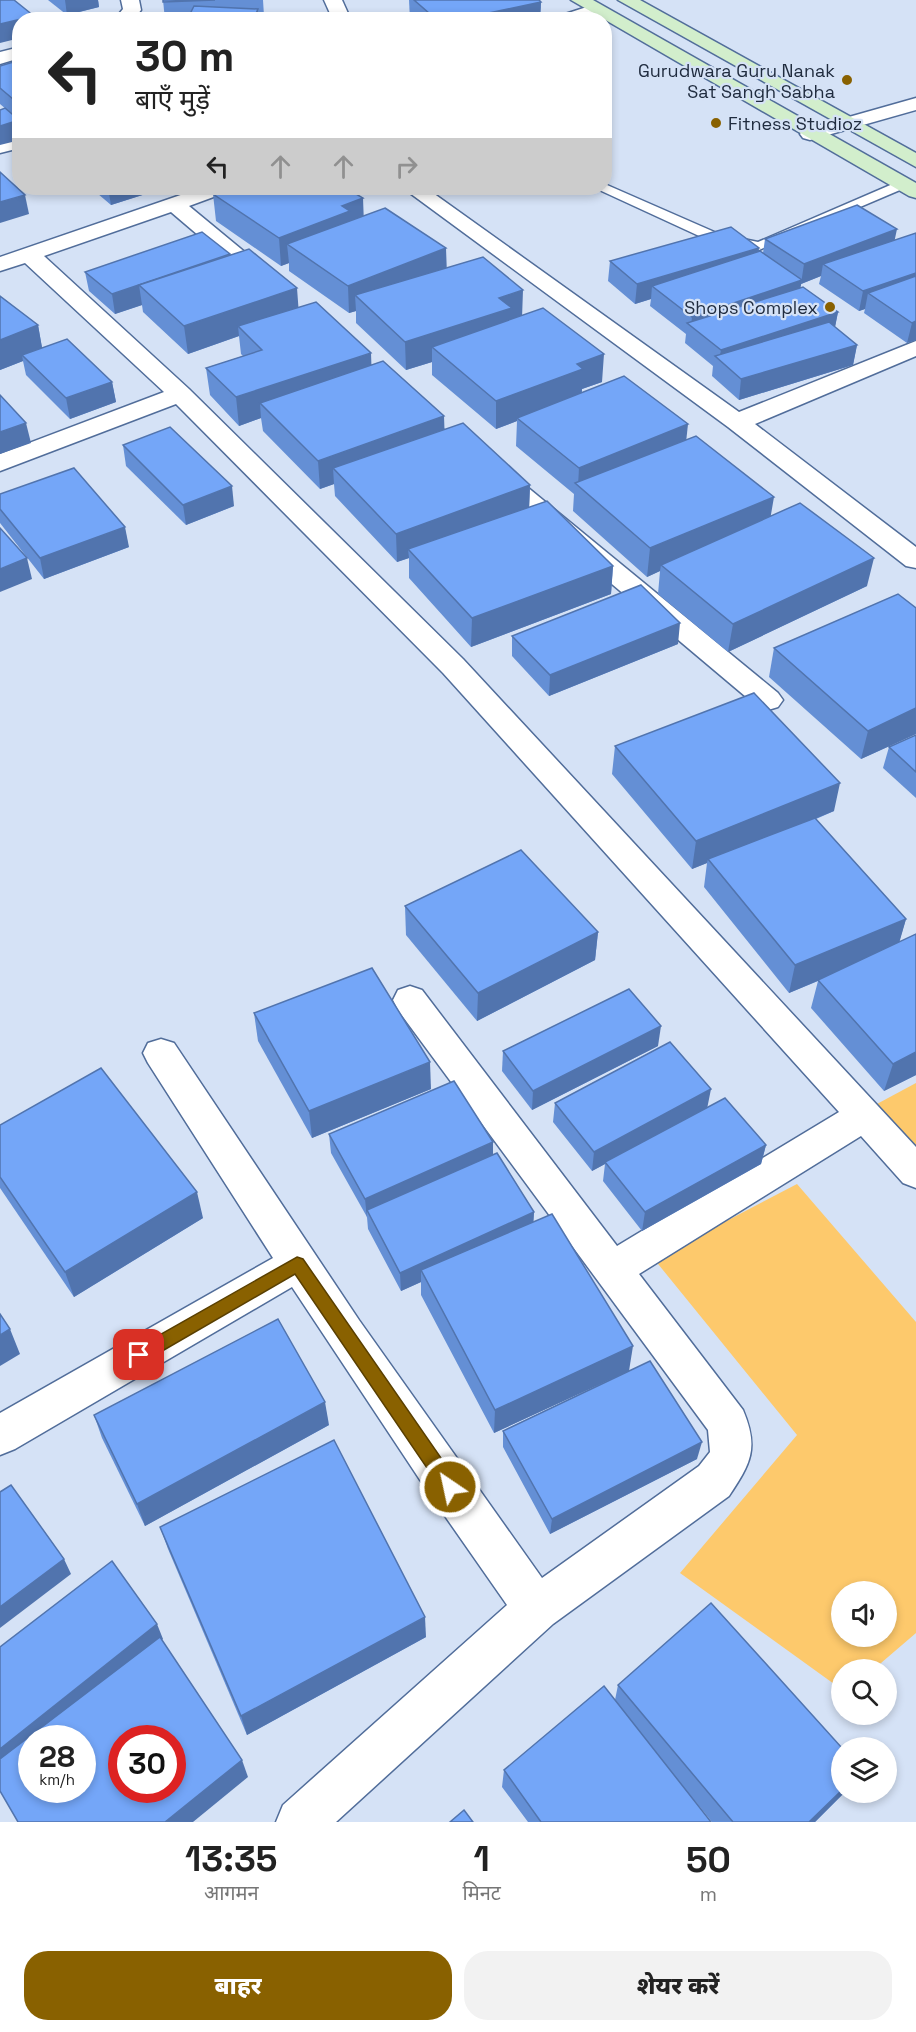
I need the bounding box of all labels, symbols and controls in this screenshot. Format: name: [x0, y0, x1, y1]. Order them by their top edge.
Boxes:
text: 30 m: [135, 30, 234, 83]
icon: left: [36, 36, 114, 114]
place label: Gurudwara Guru Nanak Sat Sangh Sabha: [638, 59, 835, 103]
marker: Gurudwara Guru Nanak Sat Sangh Sabha: [840, 73, 854, 87]
text: बाएँ मुड़ें: [135, 82, 210, 117]
place label: Fitness Studioz: [728, 112, 862, 135]
marker: Fitness Studioz: [709, 116, 723, 130]
icon: left: [201, 150, 234, 183]
icon: ahead: [264, 150, 297, 183]
icon: ahead: [327, 150, 360, 183]
icon: right: [390, 150, 423, 183]
place label: Shops Complex: [684, 296, 818, 319]
marker: Shops Complex: [823, 300, 837, 314]
pin: [113, 1329, 164, 1380]
icon: arrive: [122, 1338, 155, 1371]
position arrow: [418, 1455, 482, 1519]
map controls: [831, 1581, 897, 1803]
button: sound: [831, 1581, 897, 1647]
button: search: [831, 1659, 897, 1725]
speed limit sign: 30: [108, 1725, 186, 1803]
text: 28: [39, 1737, 75, 1776]
button: layers: [831, 1737, 897, 1803]
text: km/h: [39, 1770, 75, 1789]
text: 13:35: [185, 1836, 277, 1882]
text: 1: [474, 1836, 490, 1882]
text: 50: [686, 1837, 731, 1883]
text: आगमन: [204, 1880, 259, 1906]
text: मिनट: [463, 1880, 501, 1906]
text: m: [700, 1881, 717, 1907]
button: बाहर: [24, 1951, 452, 2020]
button: शेयर करें: [464, 1951, 892, 2020]

